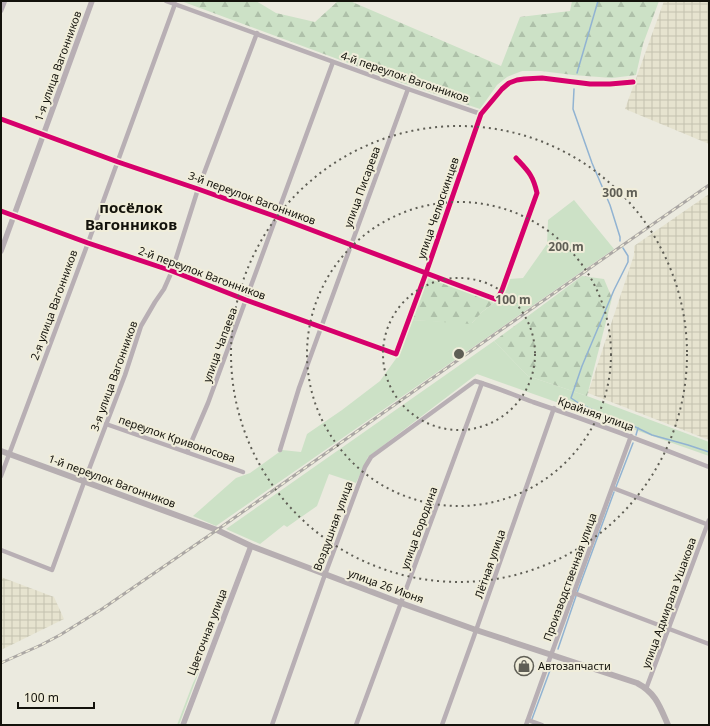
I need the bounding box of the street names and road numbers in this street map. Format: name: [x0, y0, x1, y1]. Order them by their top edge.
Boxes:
street label: 1-я улица Вагонников: [31, 9, 84, 123]
street label: 4-й переулок Вагонников: [339, 48, 471, 106]
street label: улица Писарева: [340, 144, 383, 230]
street label: улица Челюскинцев: [413, 155, 462, 261]
street label: 3-й переулок Вагонников: [186, 167, 318, 228]
street label: 2-й переулок Вагонников: [136, 242, 268, 303]
street label: 2-я улица Вагонников: [27, 248, 80, 362]
street label: улица Чапаева: [199, 305, 240, 384]
street label: 3-я улица Вагонников: [87, 319, 140, 433]
street label: Крайняя улица: [556, 393, 636, 434]
street label: переулок Кривоносова: [117, 411, 238, 466]
street label: 1-й переулок Вагонников: [46, 450, 178, 511]
street label: Воздушная улица: [309, 479, 356, 573]
street label: улица Бородина: [397, 484, 440, 571]
street label: Производственная улица: [539, 511, 600, 643]
street label: Лётная улица: [471, 527, 508, 600]
street label: улица Адмирала Ушакова: [638, 535, 699, 670]
street label: улица 26 Июня: [346, 565, 426, 606]
street label: Цветочная улица: [183, 586, 230, 677]

